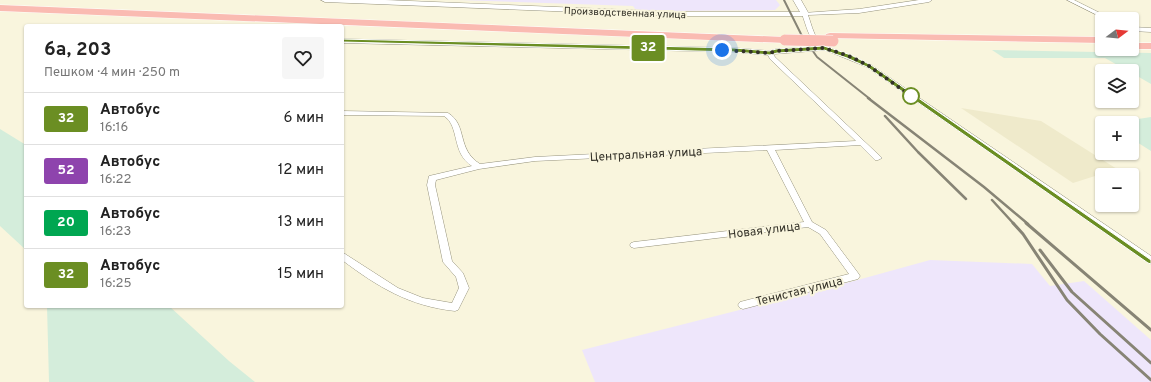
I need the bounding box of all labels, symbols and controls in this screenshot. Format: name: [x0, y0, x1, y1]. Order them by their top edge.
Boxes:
street label: Производственная улица: [564, 5, 686, 22]
north arrow: [1095, 12, 1139, 56]
map controls: [1095, 12, 1139, 212]
line badge: 32: [630, 35, 666, 61]
button: heart: [282, 37, 324, 79]
text: 6a, 203: [44, 38, 112, 62]
text: 32: [640, 39, 656, 56]
your location: [712, 40, 732, 60]
button: layers: [1095, 64, 1139, 108]
text: Пешком · 4 мин · 250 m: [44, 65, 180, 81]
unlabelled marker: [902, 87, 920, 105]
text: Автобус: [100, 101, 160, 120]
text: 6 мин: [284, 109, 324, 128]
text: 32: [58, 110, 74, 127]
button: +: [1095, 116, 1139, 160]
text: 16:16: [100, 120, 128, 136]
street label: Центральная улица: [589, 144, 703, 166]
text: Автобус: [100, 153, 160, 172]
text: 12 мин: [278, 161, 324, 180]
text: 52: [57, 162, 75, 179]
button: −: [1095, 168, 1139, 212]
text: 16:22: [100, 172, 131, 188]
text: Автобус: [100, 205, 160, 224]
text: 13 мин: [278, 213, 324, 232]
text: 20: [57, 214, 75, 231]
street label: Новая улица: [727, 219, 801, 243]
text: 16:23: [100, 224, 131, 240]
text: Автобус: [100, 257, 160, 276]
text: 15 мин: [278, 265, 324, 284]
text: 32: [58, 266, 74, 283]
street label: Тенистая улица: [754, 273, 844, 310]
text: 16:25: [100, 276, 132, 292]

